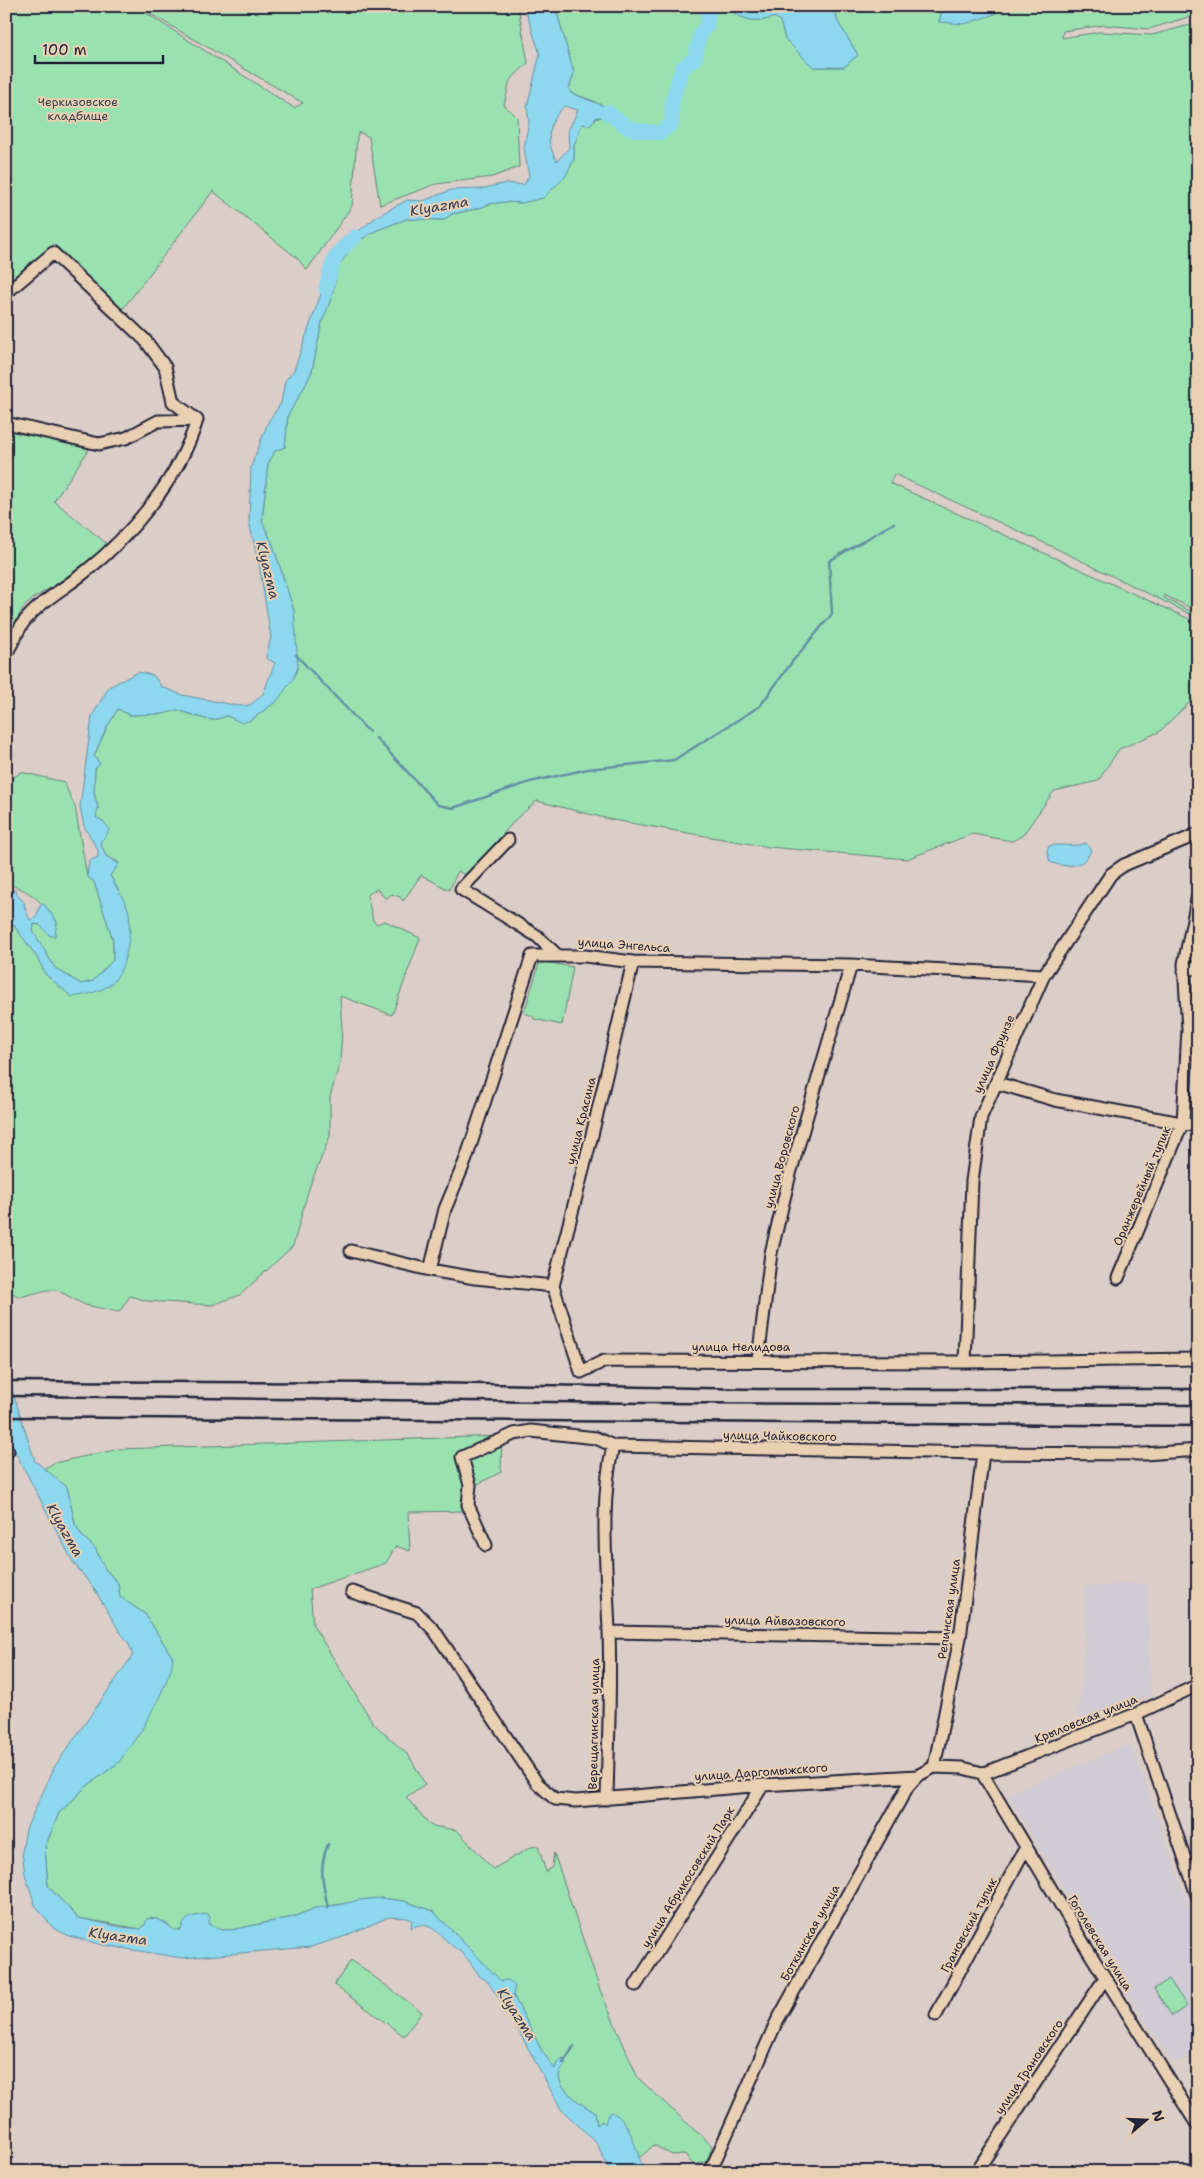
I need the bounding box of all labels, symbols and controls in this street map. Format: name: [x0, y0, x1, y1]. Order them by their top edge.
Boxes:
scale bar: [35, 32, 162, 64]
text: 100 m: [42, 40, 87, 60]
park label: Черкизовское кладбище: [38, 94, 118, 124]
water label: Klyazma: [408, 192, 470, 220]
water label: Klyazma: [252, 539, 284, 601]
street label: улица Энгельса: [577, 934, 671, 956]
street label: улица Фрунзе: [970, 1012, 1019, 1096]
street label: улица Красина: [562, 1075, 600, 1167]
street label: улица Воровского: [761, 1104, 803, 1210]
street label: Оранжерейный тупик: [1110, 1123, 1175, 1248]
street label: улица Нелидова: [692, 1339, 791, 1355]
street label: улица Чайковского: [723, 1427, 837, 1445]
water label: Klyazma: [42, 1500, 88, 1560]
street label: Репинская улица: [934, 1557, 964, 1660]
street label: улица Айвазовского: [724, 1612, 846, 1630]
street label: Верещагинская улица: [585, 1658, 603, 1790]
street label: Крыловская улица: [1032, 1691, 1140, 1747]
street label: улица Даргомыжского: [694, 1759, 828, 1785]
street label: улица Абрикосовский Парк: [638, 1803, 739, 1951]
street label: Грановский тупик: [937, 1874, 1001, 1975]
street label: Боткинская улица: [777, 1881, 844, 1984]
street label: Гоголевская улица: [1064, 1892, 1136, 1994]
water label: Klyazma: [88, 1923, 148, 1949]
water label: Klyazma: [493, 1984, 541, 2044]
street label: улица Грановского: [991, 2016, 1067, 2118]
north arrow: [1122, 2096, 1172, 2146]
text: N: [1148, 2108, 1169, 2124]

